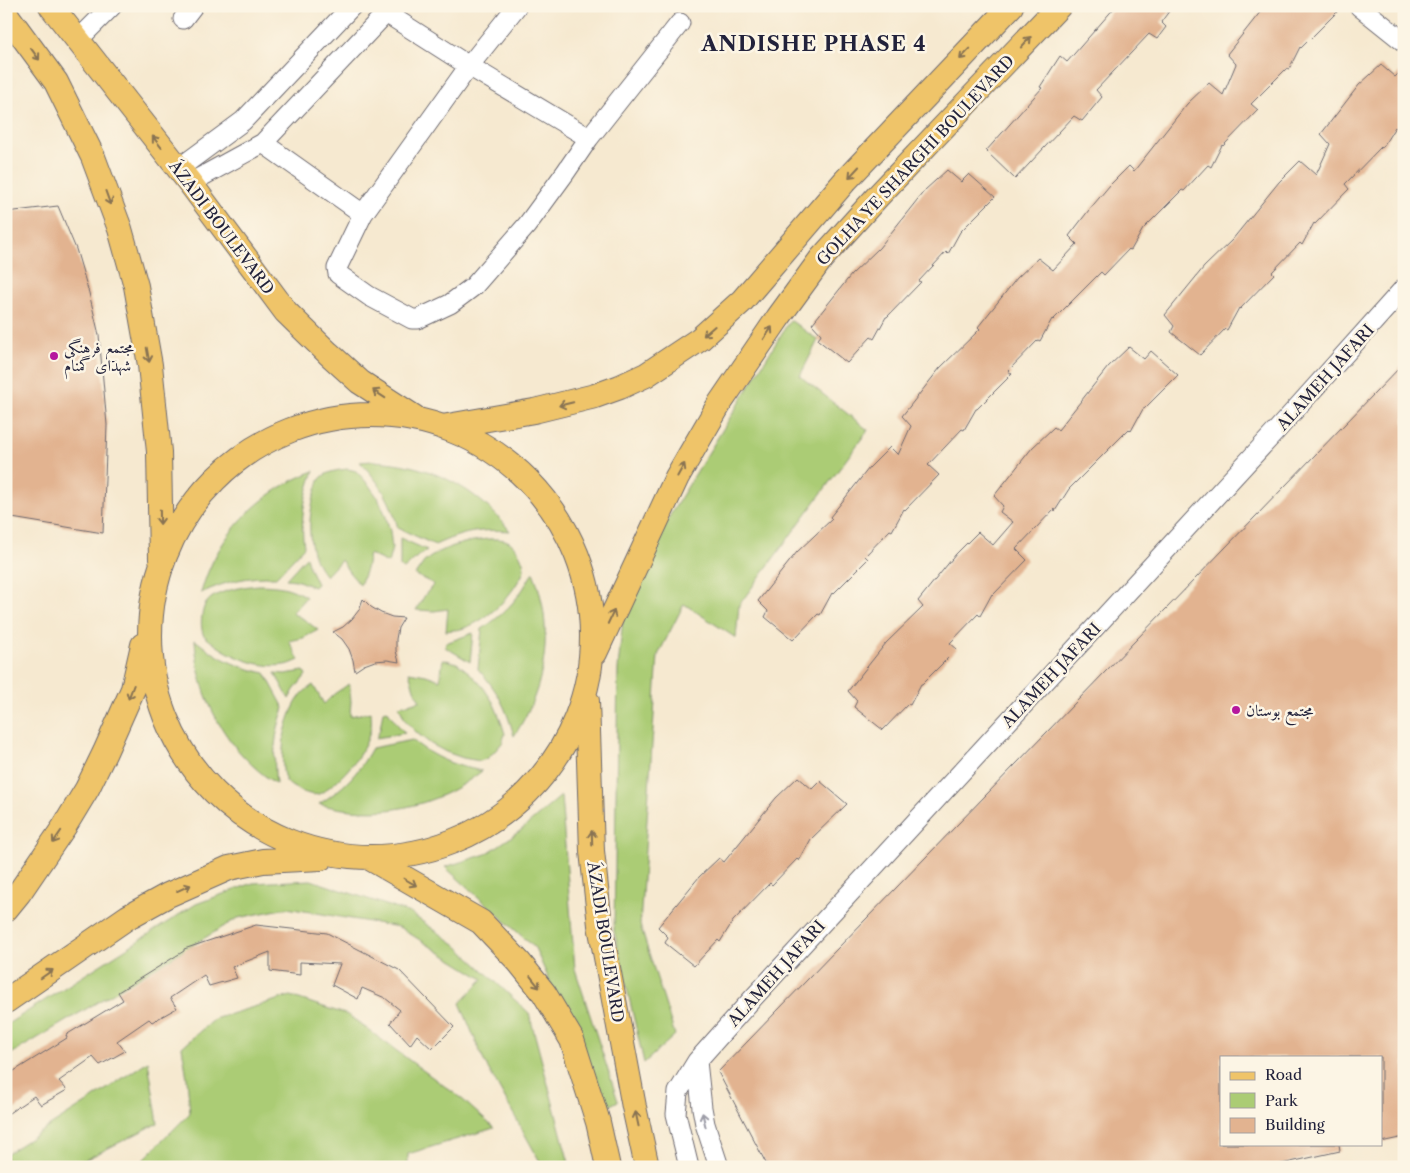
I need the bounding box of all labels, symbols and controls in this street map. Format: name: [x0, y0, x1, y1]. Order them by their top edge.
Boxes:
district label: ANDISHE PHASE 4: [700, 31, 927, 56]
one-way arrow: [1020, 35, 1032, 48]
one-way arrow: [30, 46, 40, 60]
one-way arrow: [959, 48, 971, 60]
street label: GOLHA YE SHARGHI BOULEVARD: [812, 51, 1018, 269]
one-way arrow: [152, 136, 163, 149]
street label: َAZADI BOULEVARD: [164, 155, 280, 298]
one-way arrow: [848, 166, 860, 178]
one-way arrow: [104, 190, 113, 205]
street label: ALAMEH JAFARI: [1271, 320, 1378, 435]
one-way arrow: [703, 325, 716, 336]
one-way arrow: [762, 326, 773, 340]
place label: مجتمع فرهنگی شهدای گمنام: [64, 337, 134, 380]
one-way arrow: [144, 346, 154, 362]
marker: مجتمع فرهنگی شهدای گمنام: [48, 350, 60, 362]
one-way arrow: [372, 389, 386, 399]
one-way arrow: [558, 399, 574, 409]
one-way arrow: [676, 463, 686, 478]
one-way arrow: [155, 508, 165, 524]
one-way arrow: [607, 610, 617, 625]
street label: ALAMEH JAFARI: [997, 618, 1105, 732]
one-way arrow: [126, 684, 135, 700]
place label: مجتمع بوستان: [1246, 700, 1314, 726]
marker: مجتمع بوستان: [1230, 704, 1242, 716]
one-way arrow: [52, 830, 62, 844]
one-way arrow: [587, 830, 596, 846]
street label: َAZADI BOULEVARD: [583, 859, 630, 1024]
one-way arrow: [403, 877, 417, 887]
one-way arrow: [176, 882, 191, 892]
street label: ALAMEH JAFARI: [722, 916, 829, 1031]
one-way arrow: [39, 969, 53, 979]
one-way arrow: [530, 975, 541, 988]
legend: [1220, 1056, 1382, 1146]
text: Road: [1265, 1065, 1302, 1084]
text: Park: [1265, 1091, 1299, 1110]
one-way arrow: [632, 1112, 641, 1128]
one-way arrow: [699, 1113, 708, 1129]
text: Building: [1265, 1115, 1325, 1134]

